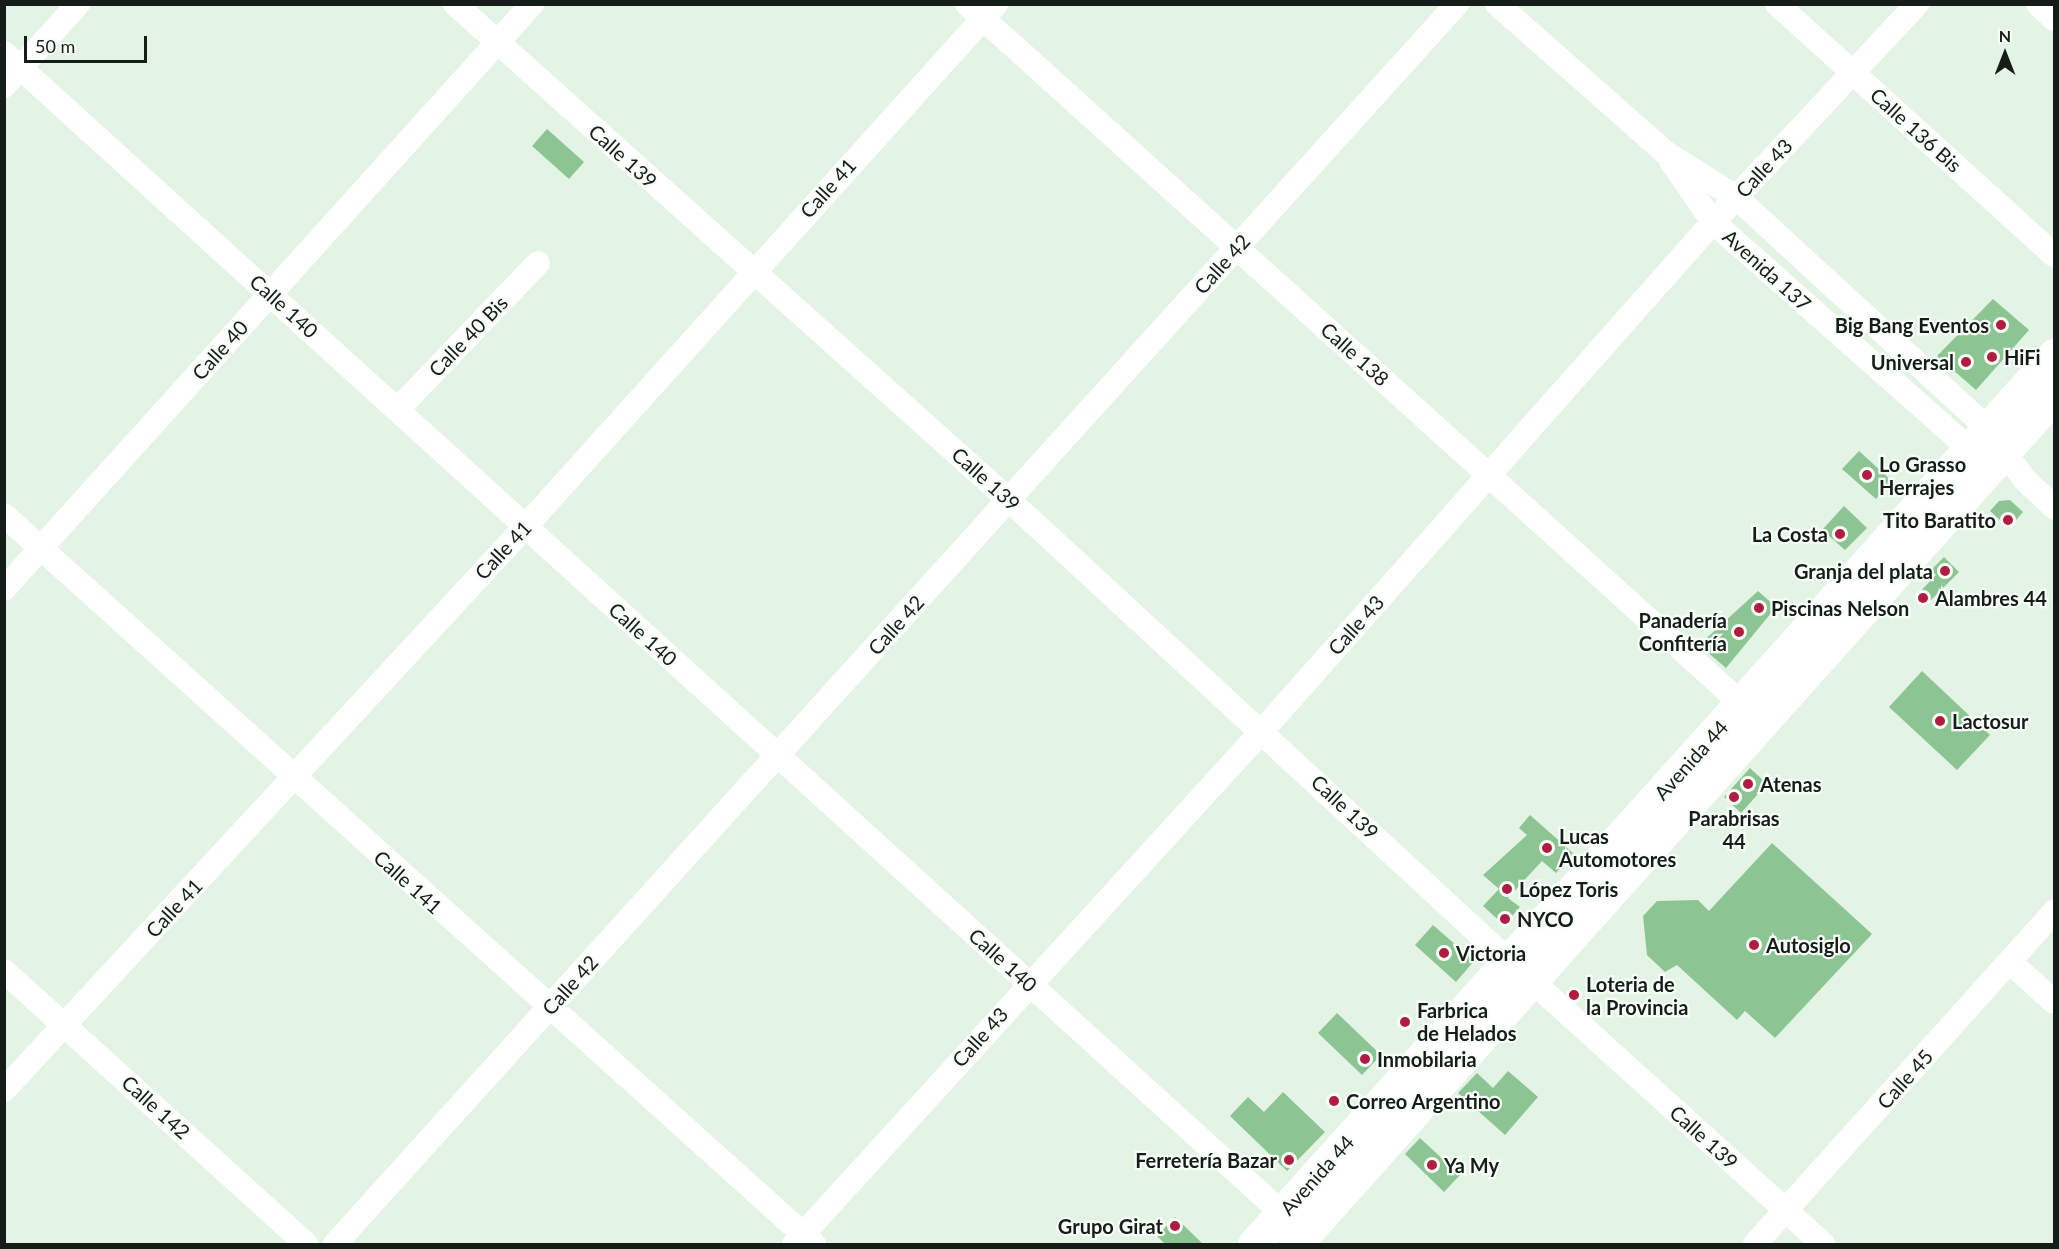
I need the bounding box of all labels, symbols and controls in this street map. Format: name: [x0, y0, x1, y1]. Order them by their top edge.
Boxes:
scale bar: [27, 24, 150, 62]
north arrow: [1975, 24, 2035, 84]
text: N: [1999, 26, 2011, 45]
text: 50 m: [35, 35, 75, 57]
street label: Calle 136 Bis: [1865, 83, 1967, 177]
street label: Calle 139: [584, 119, 662, 193]
street label: Calle 43: [1731, 134, 1797, 202]
street label: Calle 41: [795, 153, 861, 223]
street label: Avenida 137: [1718, 224, 1816, 316]
street label: Calle 42: [1189, 229, 1255, 299]
street label: Calle 140: [245, 269, 323, 343]
street label: Calle 40 Bis: [424, 291, 512, 381]
place label: Big Bang Eventos: [1835, 313, 1989, 337]
street label: Calle 40: [187, 315, 253, 385]
street label: Calle 138: [1316, 317, 1394, 391]
marker: Big Bang Eventos: [1994, 318, 2008, 332]
place label: HiFi: [2004, 345, 2041, 369]
place label: Universal: [1871, 350, 1954, 374]
marker: HiFi: [1985, 350, 1999, 364]
marker: Universal: [1959, 355, 1973, 369]
street label: Calle 139: [947, 442, 1025, 516]
place label: Lo Grasso Herrajes: [1879, 452, 1966, 499]
marker: Lo Grasso Herrajes: [1860, 468, 1874, 482]
place label: Tito Baratito: [1883, 508, 1996, 532]
marker: Tito Baratito: [2001, 513, 2015, 527]
street label: Calle 41: [470, 516, 536, 584]
place label: La Costa: [1752, 522, 1828, 546]
marker: La Costa: [1833, 527, 1847, 541]
place label: Granja del plata: [1794, 559, 1933, 583]
marker: Granja del plata: [1938, 564, 1952, 578]
place label: Alambres 44: [1935, 586, 2047, 610]
street label: Calle 42: [863, 590, 929, 660]
street label: Calle 43: [1323, 590, 1389, 660]
marker: Alambres 44: [1916, 591, 1930, 605]
place label: Piscinas Nelson: [1771, 596, 1909, 620]
street label: Calle 140: [604, 597, 682, 671]
marker: Piscinas Nelson: [1752, 601, 1766, 615]
place label: Panadería Confitería: [1639, 608, 1727, 655]
marker: Panadería Confitería: [1732, 625, 1746, 639]
place label: Lactosur: [1952, 709, 2029, 733]
marker: Lactosur: [1933, 714, 1947, 728]
street label: Avenida 44: [1649, 715, 1733, 805]
street label: Calle 139: [1306, 770, 1384, 844]
place label: Atenas: [1760, 772, 1822, 796]
marker: Atenas: [1741, 777, 1755, 791]
marker: Parabrisas 44: [1727, 790, 1741, 804]
place label: Parabrisas 44: [1688, 807, 1780, 854]
place label: Lucas Automotores: [1559, 825, 1676, 872]
marker: Lucas Automotores: [1540, 841, 1554, 855]
street label: Calle 141: [369, 845, 447, 919]
street label: Calle 41: [141, 874, 207, 942]
place label: López Toris: [1519, 877, 1619, 901]
marker: López Toris: [1500, 882, 1514, 896]
place label: NYCO: [1517, 907, 1574, 931]
marker: NYCO: [1498, 912, 1512, 926]
street label: Calle 140: [964, 923, 1042, 997]
place label: Autosiglo: [1766, 933, 1851, 957]
marker: Autosiglo: [1747, 938, 1761, 952]
place label: Victoria: [1456, 941, 1526, 965]
marker: Victoria: [1437, 946, 1451, 960]
street label: Calle 42: [537, 950, 603, 1020]
place label: Loteria de la Provincia: [1586, 972, 1688, 1019]
marker: Loteria de la Provincia: [1567, 988, 1581, 1002]
place label: Farbrica de Helados: [1417, 999, 1516, 1046]
street label: Calle 43: [947, 1002, 1013, 1072]
marker: Farbrica de Helados: [1398, 1015, 1412, 1029]
street label: Calle 45: [1872, 1044, 1938, 1114]
place label: Inmobilaria: [1377, 1047, 1477, 1071]
marker: Inmobilaria: [1358, 1052, 1372, 1066]
street label: Calle 142: [117, 1070, 195, 1144]
place label: Correo Argentino: [1346, 1089, 1501, 1113]
marker: Correo Argentino: [1327, 1094, 1341, 1108]
street label: Calle 139: [1665, 1100, 1743, 1174]
street label: Avenida 44: [1275, 1130, 1359, 1220]
place label: Ferretería Bazar: [1135, 1148, 1277, 1172]
marker: Ferretería Bazar: [1282, 1153, 1296, 1167]
place label: Ya My: [1444, 1153, 1499, 1177]
marker: Ya My: [1425, 1158, 1439, 1172]
place label: Grupo Girat: [1058, 1214, 1163, 1238]
marker: Grupo Girat: [1168, 1219, 1182, 1233]

